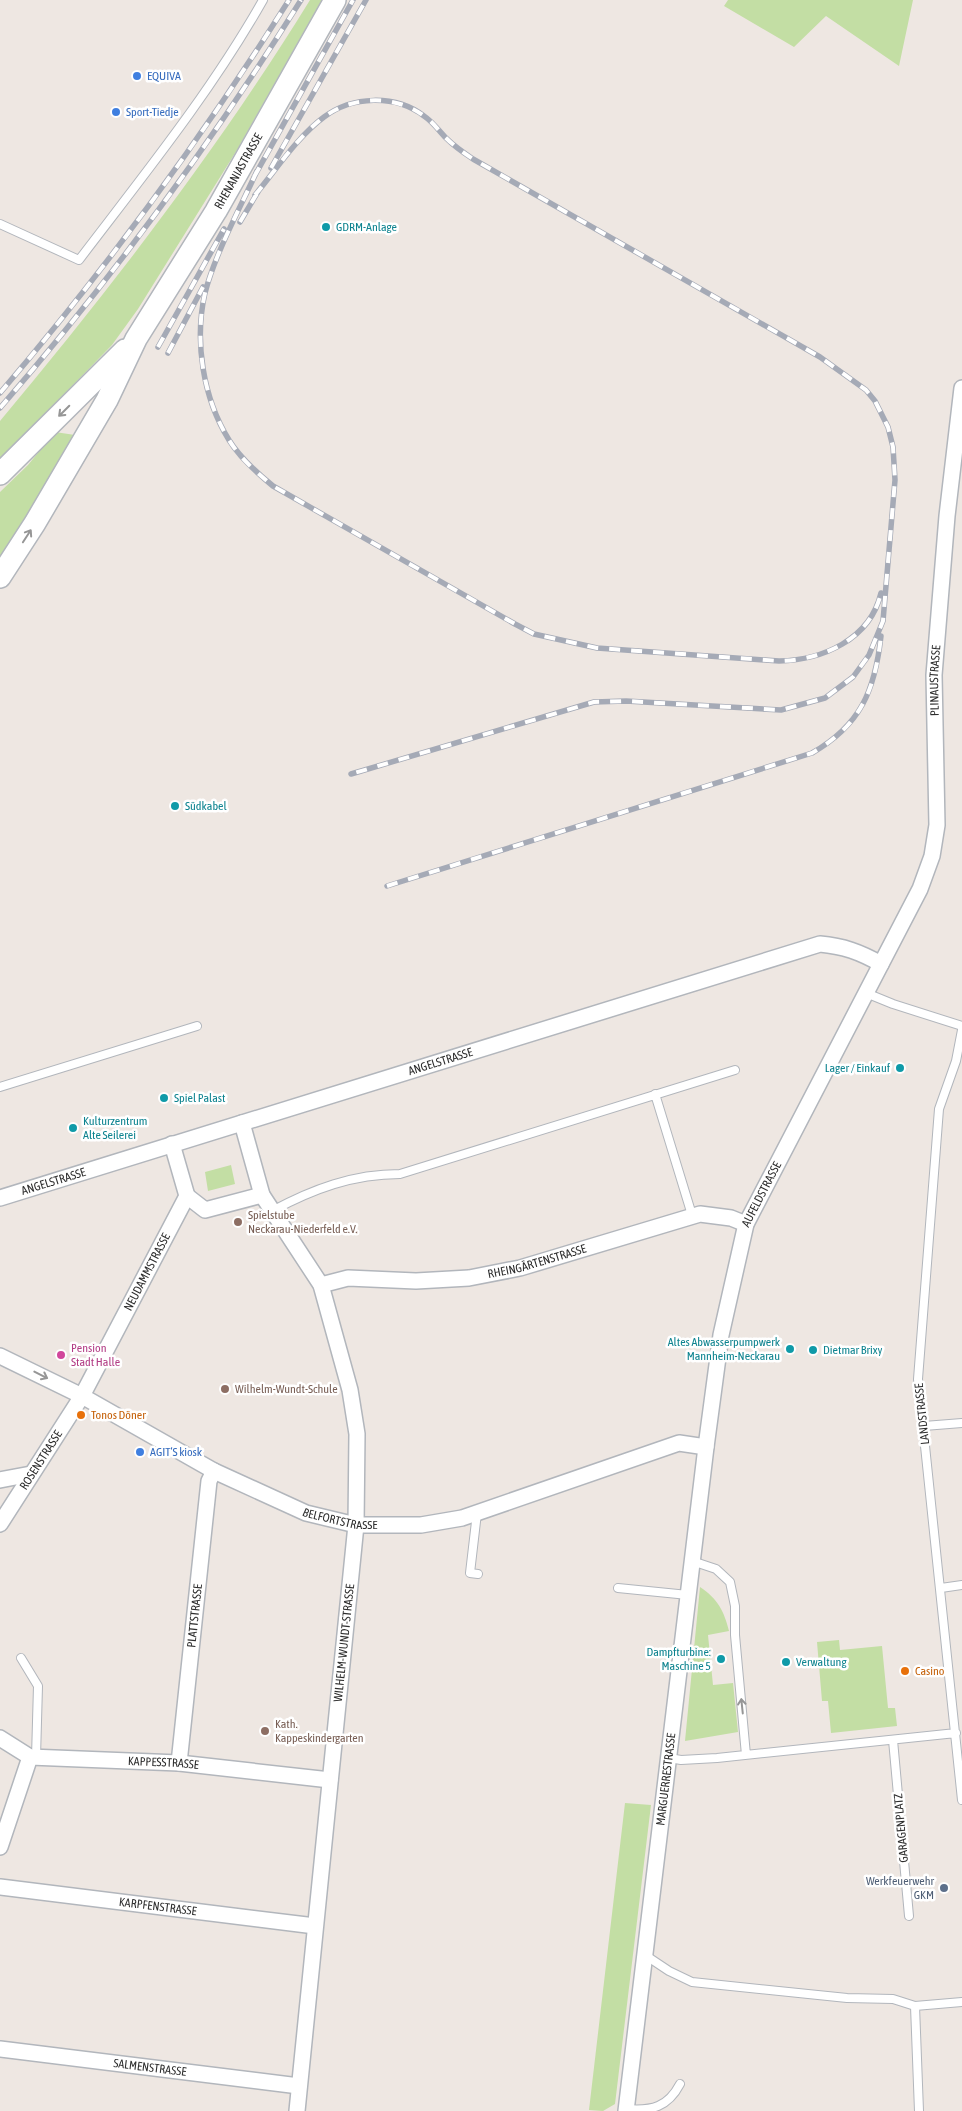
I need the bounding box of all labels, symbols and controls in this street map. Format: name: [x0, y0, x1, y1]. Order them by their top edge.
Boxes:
place label: EQUIVA: [147, 69, 181, 83]
marker: EQUIVA: [131, 70, 143, 82]
place label: Sport-Tiedje: [126, 105, 179, 119]
marker: Sport-Tiedje: [110, 106, 122, 118]
street label: RHENANIASTRASSE: [212, 131, 265, 212]
place label: GDRM-Anlage: [336, 220, 397, 234]
marker: GDRM-Anlage: [320, 221, 332, 233]
one-way arrow: [58, 404, 70, 417]
one-way arrow: [22, 529, 32, 543]
street label: PLINAUSTRASSE: [927, 645, 943, 716]
place label: Südkabel: [185, 799, 228, 813]
marker: Südkabel: [169, 800, 181, 812]
street label: ANGELSTRASSE: [406, 1045, 474, 1078]
place label: Lager / Einkauf: [825, 1061, 891, 1075]
marker: Lager / Einkauf: [894, 1062, 906, 1074]
place label: Spiel Palast: [174, 1091, 226, 1105]
marker: Spiel Palast: [158, 1092, 170, 1104]
place label: Kulturzentrum Alte Seilerei: [83, 1114, 147, 1142]
marker: Kulturzentrum Alte Seilerei: [67, 1122, 79, 1134]
street label: AUFELDSTRASSE: [739, 1159, 784, 1229]
street label: ANGELSTRASSE: [20, 1165, 87, 1198]
place label: Spielstube Neckarau-Niederfeld e.V.: [248, 1208, 358, 1236]
marker: Spielstube Neckarau-Niederfeld e.V.: [232, 1216, 244, 1228]
street label: NEUDAMMSTRASSE: [121, 1231, 173, 1313]
street label: RHEINGÄRTENSTRASSE: [486, 1242, 588, 1281]
place label: Altes Abwasserpumpwerk Mannheim-Neckarau: [668, 1335, 781, 1363]
place label: Pension Stadt Halle: [71, 1341, 120, 1369]
marker: Altes Abwasserpumpwerk Mannheim-Neckarau: [784, 1343, 796, 1355]
place label: Dietmar Brixy: [823, 1343, 883, 1357]
marker: Dietmar Brixy: [807, 1344, 819, 1356]
marker: Pension Stadt Halle: [55, 1349, 67, 1361]
one-way arrow: [33, 1371, 48, 1380]
place label: Wilhelm-Wundt-Schule: [235, 1382, 338, 1396]
marker: Wilhelm-Wundt-Schule: [219, 1383, 231, 1395]
street label: LANDSTRASSE: [912, 1383, 932, 1445]
place label: Tonos Döner: [91, 1408, 146, 1422]
marker: Tonos Döner: [75, 1409, 87, 1421]
street label: ROSENSTRASSE: [17, 1428, 65, 1492]
place label: AGIT‘S kiosk: [150, 1445, 203, 1459]
marker: AGIT‘S kiosk: [134, 1446, 146, 1458]
street label: BELFORTSTRASSE: [300, 1505, 377, 1532]
street label: PLATTSTRASSE: [184, 1583, 205, 1648]
street label: WILHELM-WUNDT-STRASSE: [331, 1583, 357, 1703]
place label: Dampfturbine: Maschine 5: [646, 1645, 711, 1673]
marker: Dampfturbine: Maschine 5: [715, 1653, 727, 1665]
place label: Verwaltung: [796, 1655, 847, 1669]
marker: Verwaltung: [780, 1656, 792, 1668]
place label: Casino: [915, 1664, 945, 1678]
marker: Casino: [899, 1665, 911, 1677]
one-way arrow: [737, 1699, 747, 1715]
place label: Kath. Kappeskindergarten: [275, 1717, 364, 1745]
marker: Kath. Kappeskindergarten: [259, 1725, 271, 1737]
street label: MARGUERRESTRASSE: [653, 1732, 678, 1826]
street label: KAPPESSTRASSE: [128, 1754, 200, 1772]
street label: GARAGENPLATZ: [891, 1792, 911, 1863]
place label: Werkfeuerwehr GKM: [866, 1874, 934, 1902]
marker: Werkfeuerwehr GKM: [938, 1882, 950, 1894]
street label: KARPFENSTRASSE: [118, 1895, 197, 1918]
street label: SALMENSTRASSE: [113, 2056, 187, 2079]

